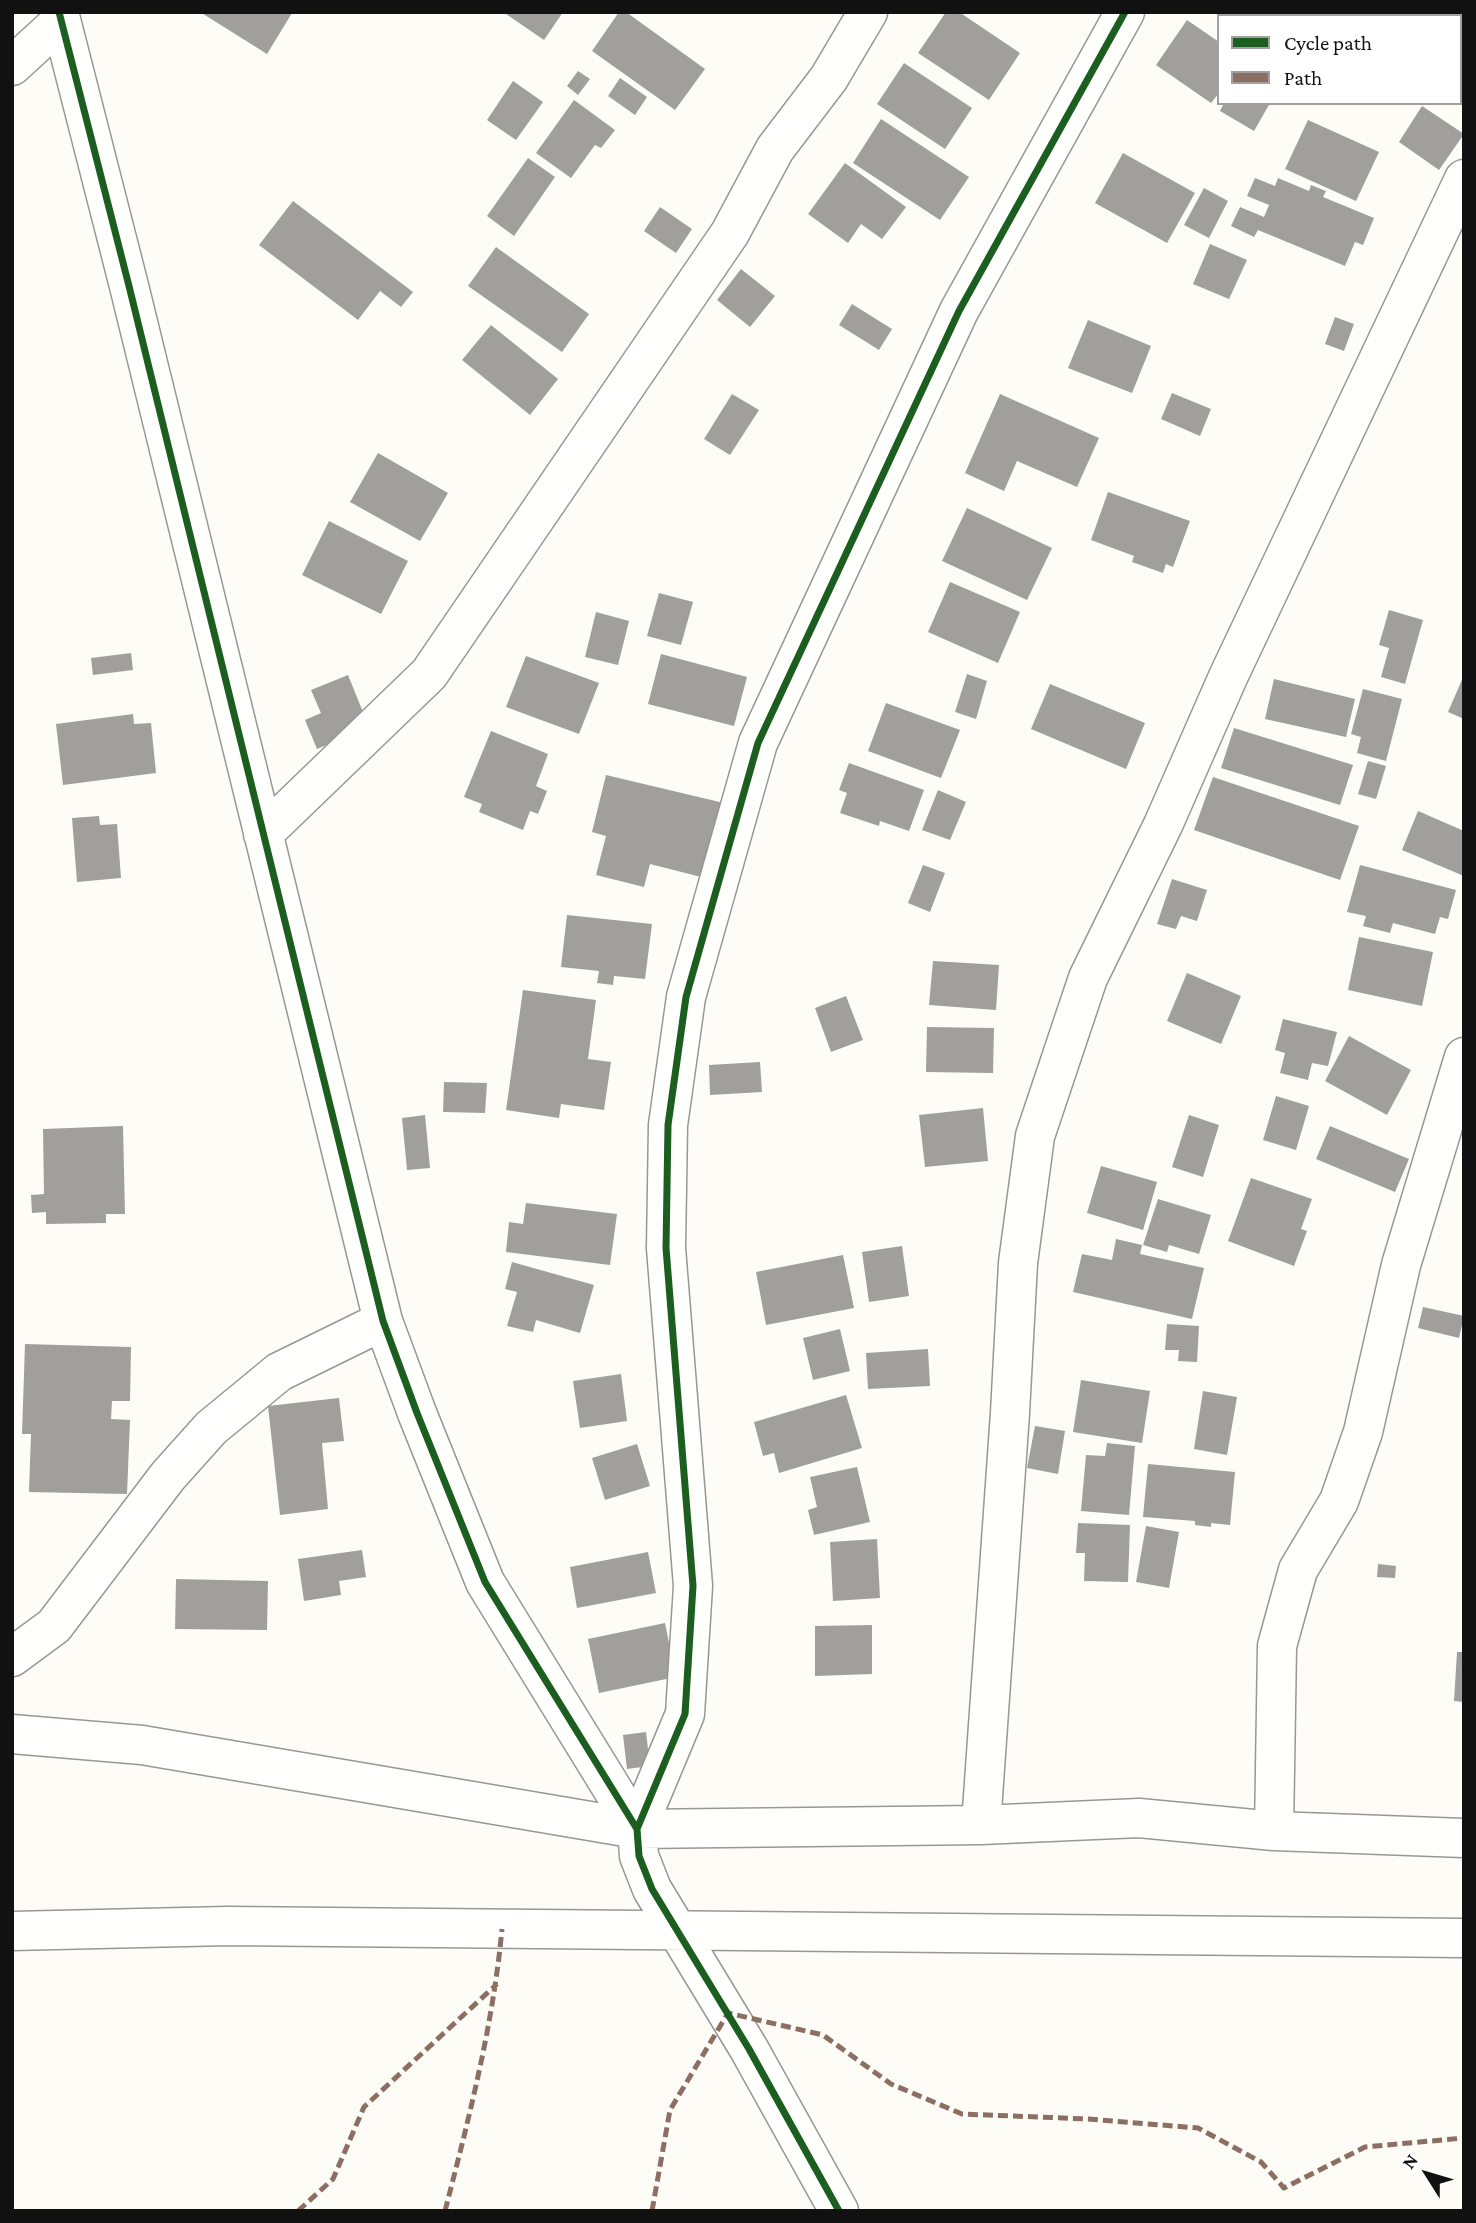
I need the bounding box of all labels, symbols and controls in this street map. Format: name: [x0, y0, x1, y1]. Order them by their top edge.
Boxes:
legend: [1217, 14, 1462, 105]
text: Cycle path: [1284, 31, 1372, 55]
text: Path: [1284, 66, 1322, 90]
north arrow: [1392, 2139, 1462, 2209]
text: N: [1398, 2150, 1422, 2173]

